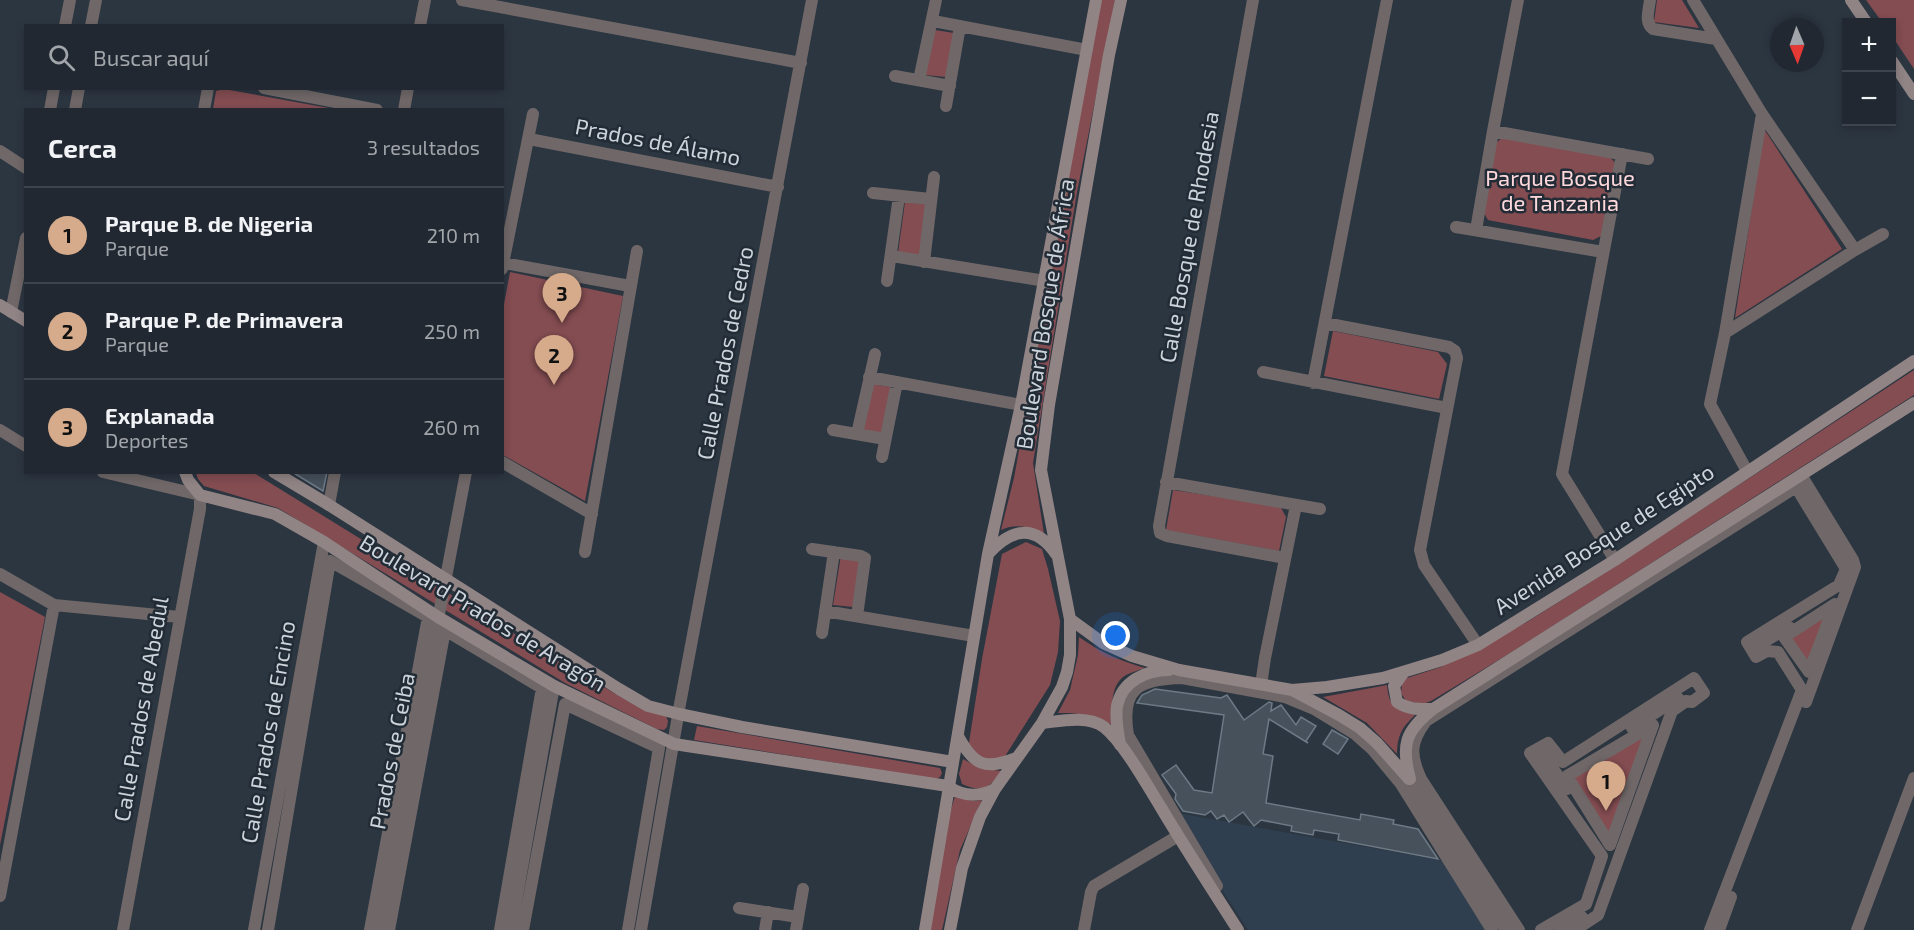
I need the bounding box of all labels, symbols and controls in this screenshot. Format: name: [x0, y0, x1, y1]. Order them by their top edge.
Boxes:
north arrow: [1770, 18, 1824, 72]
map controls: [1842, 18, 1896, 126]
button: +: [1842, 18, 1896, 72]
search box: [24, 24, 504, 90]
icon: search: [45, 41, 78, 74]
text: Buscar aquí: [93, 44, 209, 70]
button: −: [1842, 72, 1896, 126]
street label: Calle Bosque de Rhodesia: [1153, 109, 1223, 365]
street label: Prados de Álamo: [573, 112, 743, 170]
text: Cerca: [48, 132, 117, 163]
text: 3 resultados: [367, 135, 480, 159]
park label: Parque Bosque de Tanzania: [1485, 164, 1635, 215]
street label: Boulevard Bosque de África: [1010, 177, 1078, 451]
text: Parque B. de Nigeria: [105, 210, 313, 236]
text: 1: [63, 223, 72, 247]
text: 210 m: [427, 223, 480, 247]
text: Parque: [105, 236, 169, 260]
street label: Calle Prados de Cedro: [691, 244, 757, 462]
pin: 3: [542, 274, 582, 323]
text: Parque P. de Primavera: [105, 306, 343, 332]
text: 2: [62, 319, 73, 343]
text: 250 m: [424, 319, 480, 343]
text: Parque: [105, 332, 169, 356]
pin: 2: [534, 336, 574, 385]
text: Explanada: [105, 402, 215, 428]
text: 3: [62, 415, 73, 439]
text: 260 m: [423, 415, 480, 439]
text: Deportes: [105, 428, 189, 452]
street label: Avenida Bosque de Egipto: [1489, 457, 1718, 619]
street label: Boulevard Prados de Aragón: [356, 528, 611, 696]
street label: Calle Prados de Abedul: [107, 594, 173, 823]
street label: Calle Prados de Encino: [235, 619, 299, 845]
your location: [1101, 621, 1130, 650]
street label: Prados de Ceiba: [363, 670, 419, 831]
pin: 1: [1586, 762, 1626, 811]

